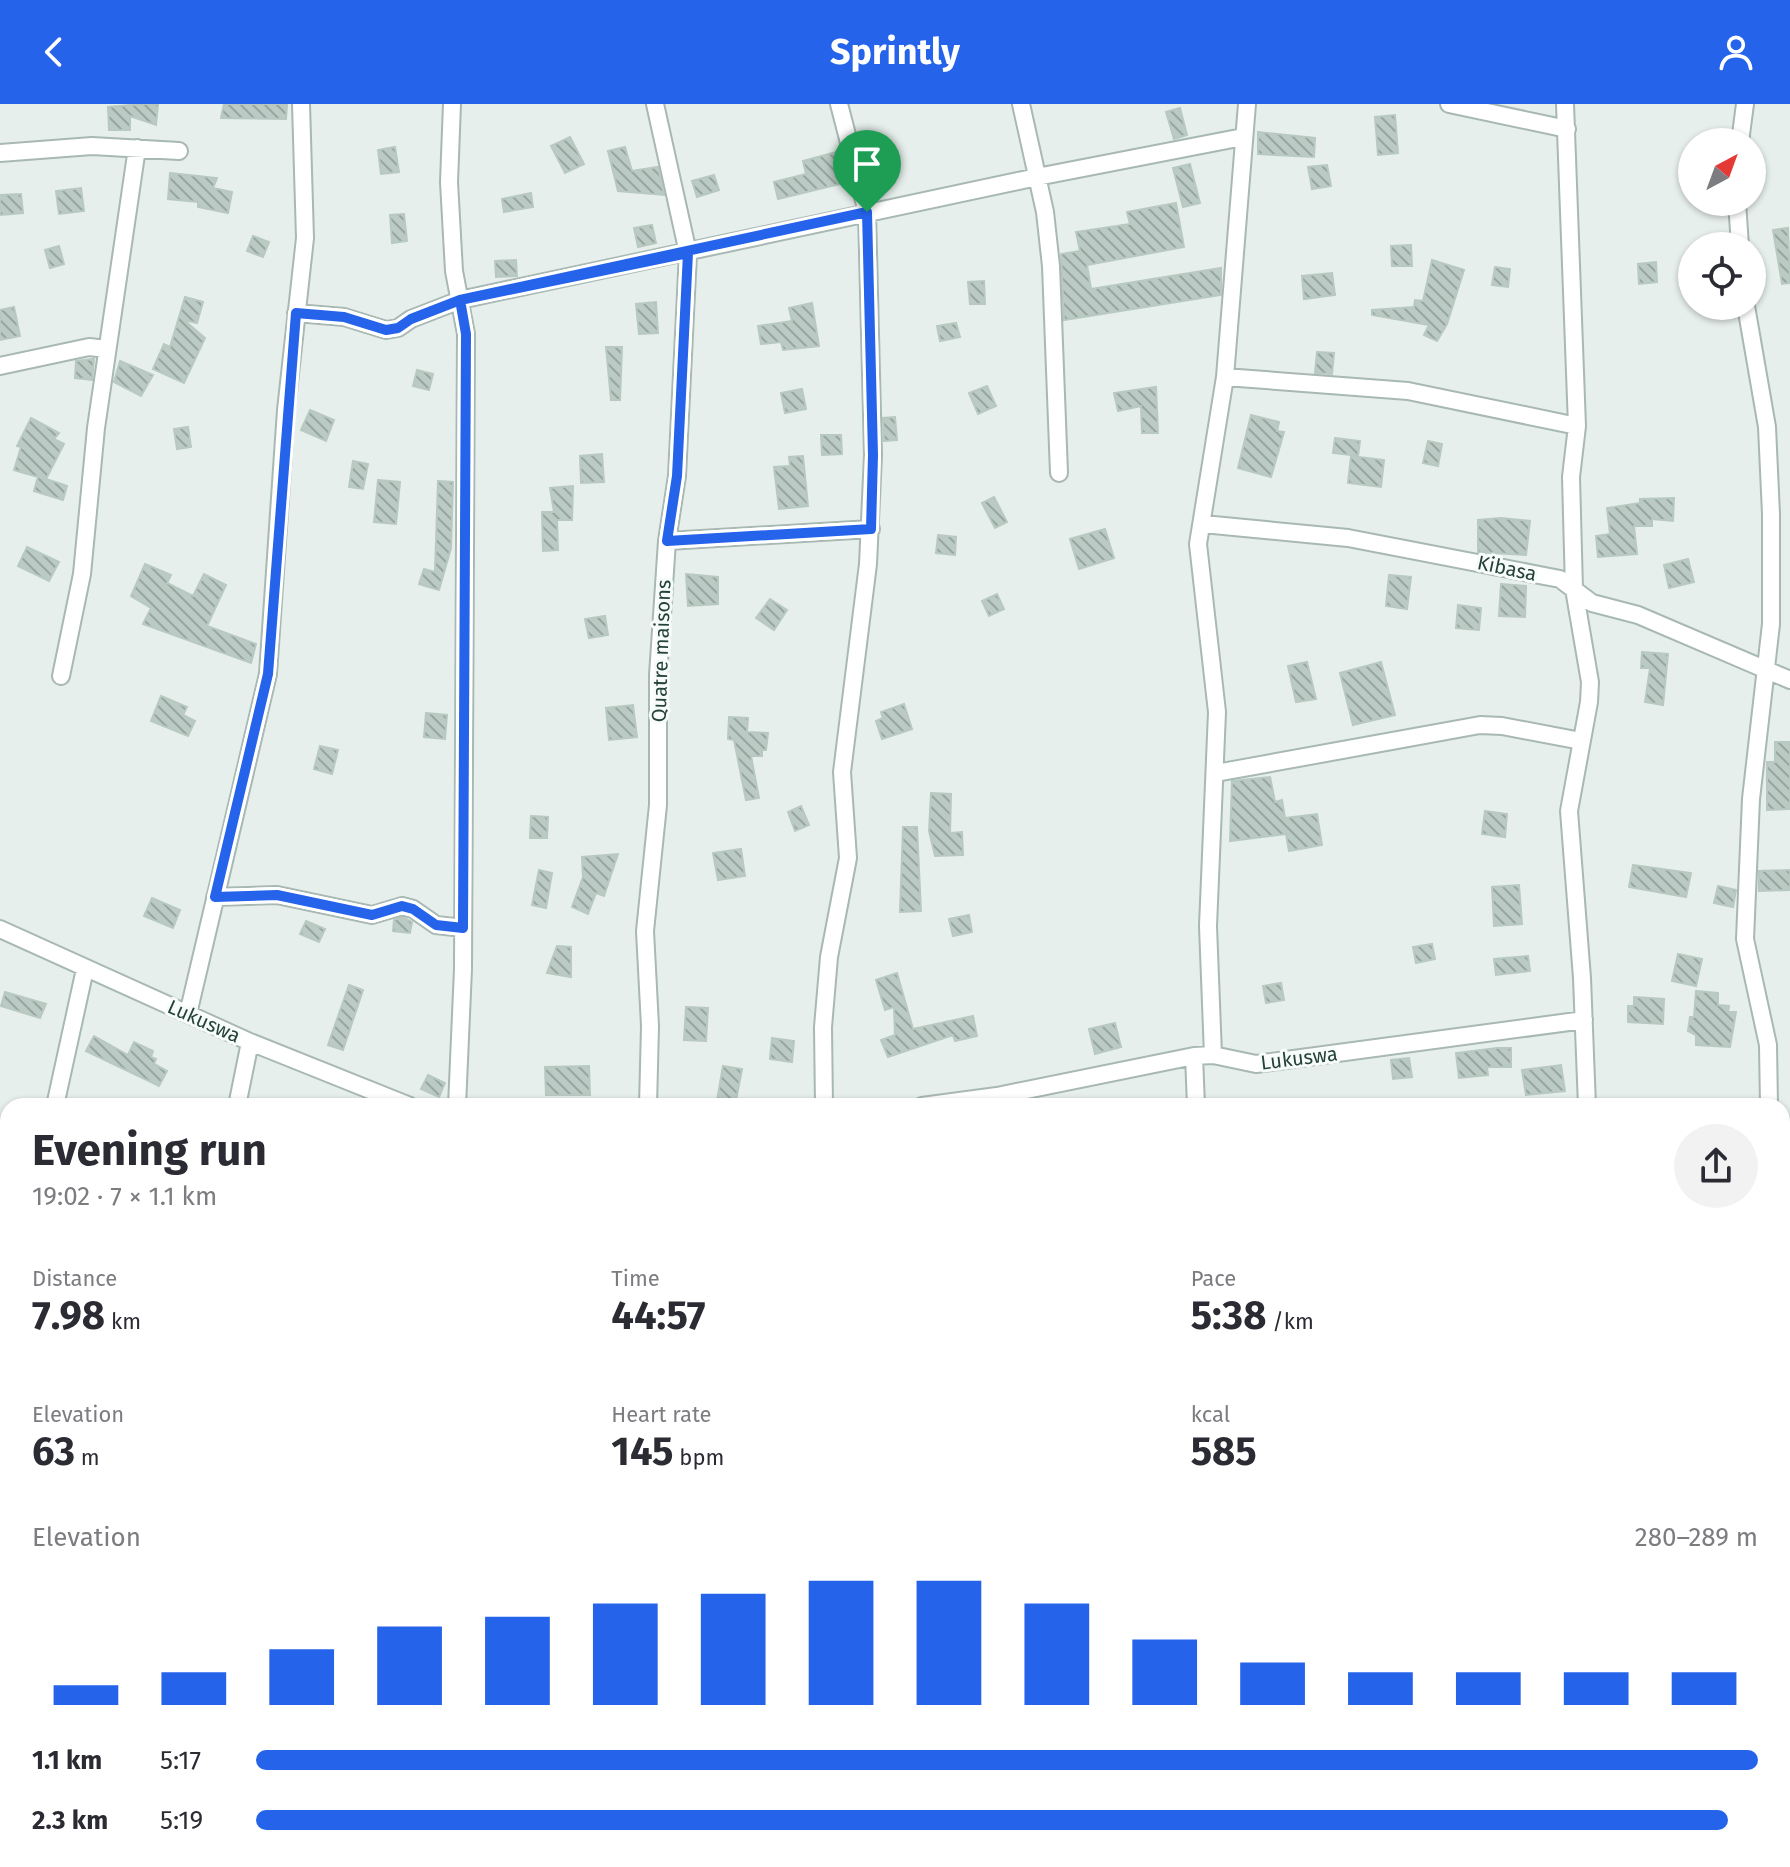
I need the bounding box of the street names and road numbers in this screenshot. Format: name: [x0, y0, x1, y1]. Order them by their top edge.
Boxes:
street label: Kibasa: [1475, 550, 1539, 586]
street label: Quatre maisons: [647, 579, 675, 723]
street label: Lukuswa: [164, 994, 244, 1048]
street label: Lukuswa: [1259, 1041, 1339, 1075]

